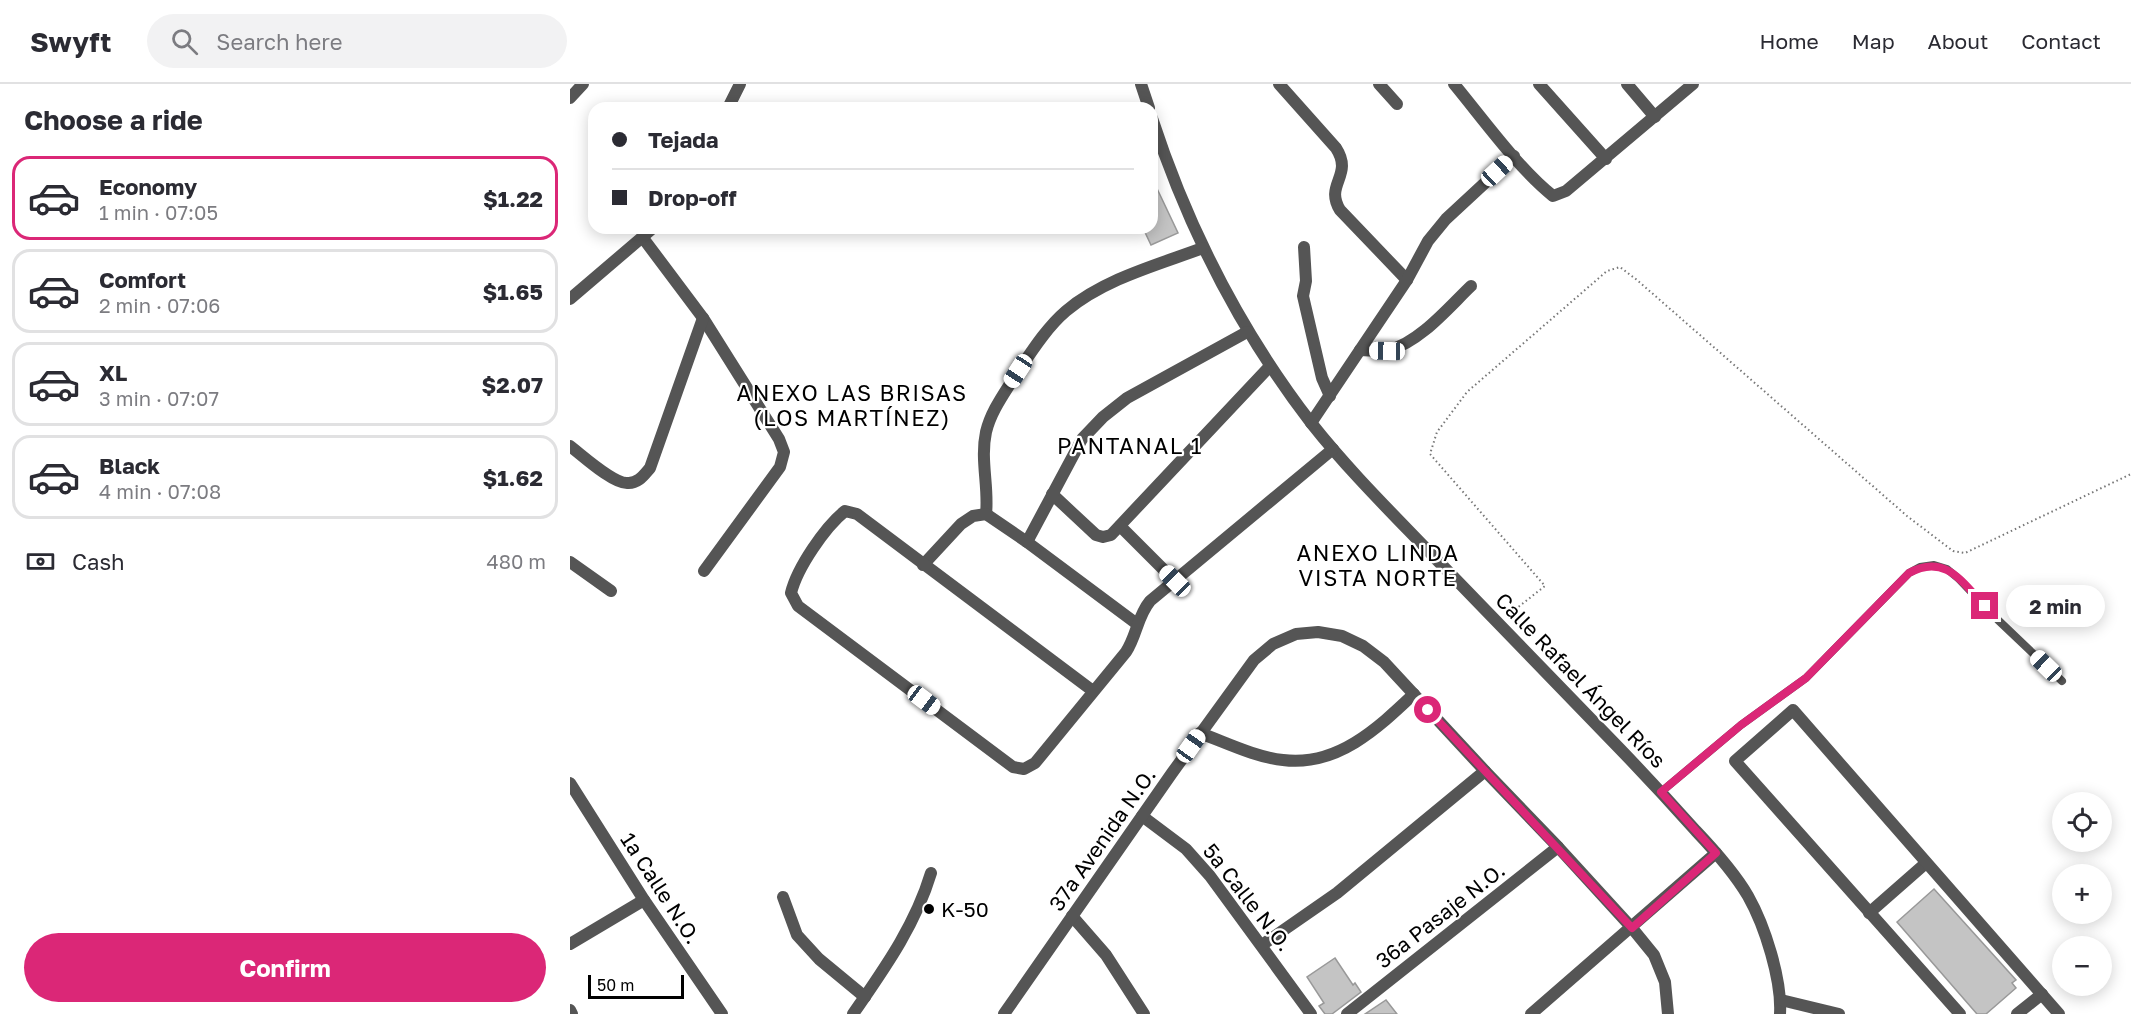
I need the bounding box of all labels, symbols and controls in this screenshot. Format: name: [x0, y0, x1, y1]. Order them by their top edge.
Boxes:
search box: [147, 14, 567, 68]
text: Swyft: [30, 25, 111, 58]
icon: search: [168, 25, 201, 58]
text: Search here: [216, 28, 342, 55]
text: Home: [1759, 28, 1819, 54]
text: Map: [1852, 28, 1895, 54]
text: About: [1928, 28, 1988, 54]
text: Contact: [2021, 28, 2101, 54]
text: Choose a ride: [24, 104, 203, 136]
text: Tejada: [648, 126, 719, 153]
car: [1478, 152, 1516, 190]
icon: car: [27, 171, 81, 225]
text: Economy: [99, 173, 197, 200]
text: Drop-off: [648, 184, 737, 211]
text: $1.22: [483, 185, 543, 212]
text: 1 min · 07:05: [99, 200, 218, 224]
icon: car: [27, 264, 81, 318]
text: Comfort: [99, 266, 186, 293]
text: $1.65: [482, 278, 543, 305]
text: 2 min · 07:06: [99, 293, 220, 317]
car: [1369, 342, 1405, 360]
car: [1001, 351, 1035, 391]
icon: car: [27, 357, 81, 411]
text: XL: [99, 359, 127, 386]
text: $2.07: [482, 371, 543, 398]
district label: ANEXO LAS BRISAS (LOS MARTÍNEZ): [736, 379, 968, 431]
text: 3 min · 07:07: [99, 386, 219, 410]
district label: PANTANAL 1: [1057, 432, 1203, 459]
icon: car: [27, 450, 81, 504]
text: Black: [99, 452, 160, 479]
text: $1.62: [482, 464, 543, 491]
text: 4 min · 07:08: [99, 479, 221, 503]
district label: ANEXO LINDA VISTA NORTE: [1296, 539, 1460, 591]
icon: cash: [24, 545, 57, 578]
text: Cash: [72, 548, 125, 575]
text: 480 m: [487, 549, 546, 573]
car: [1156, 562, 1194, 600]
callout: 2 min: [2006, 585, 2105, 627]
street label: Calle Rafael Ángel Ríos: [1490, 587, 1672, 773]
route end: [1971, 592, 1998, 619]
text: 2 min: [2029, 594, 2082, 618]
car: [2027, 647, 2065, 685]
car: [904, 682, 944, 718]
route start: [1414, 696, 1441, 723]
car: [1173, 726, 1209, 766]
street label: 37a Avenida N.O.: [1043, 762, 1161, 916]
map controls: [2052, 792, 2112, 996]
button: locate: [2052, 792, 2112, 852]
street label: 1a Calle N.O.: [615, 828, 707, 948]
street label: 5a Calle N.O.: [1198, 838, 1298, 956]
street label: 36a Pasaje N.O.: [1370, 856, 1510, 974]
button: +: [2052, 864, 2112, 924]
place label: K-50: [941, 896, 989, 922]
marker: K-50: [922, 902, 936, 916]
button: Confirm: [24, 933, 546, 1002]
button: −: [2052, 936, 2112, 996]
scale bar: [588, 972, 684, 1000]
text: 50 m: [597, 975, 634, 995]

